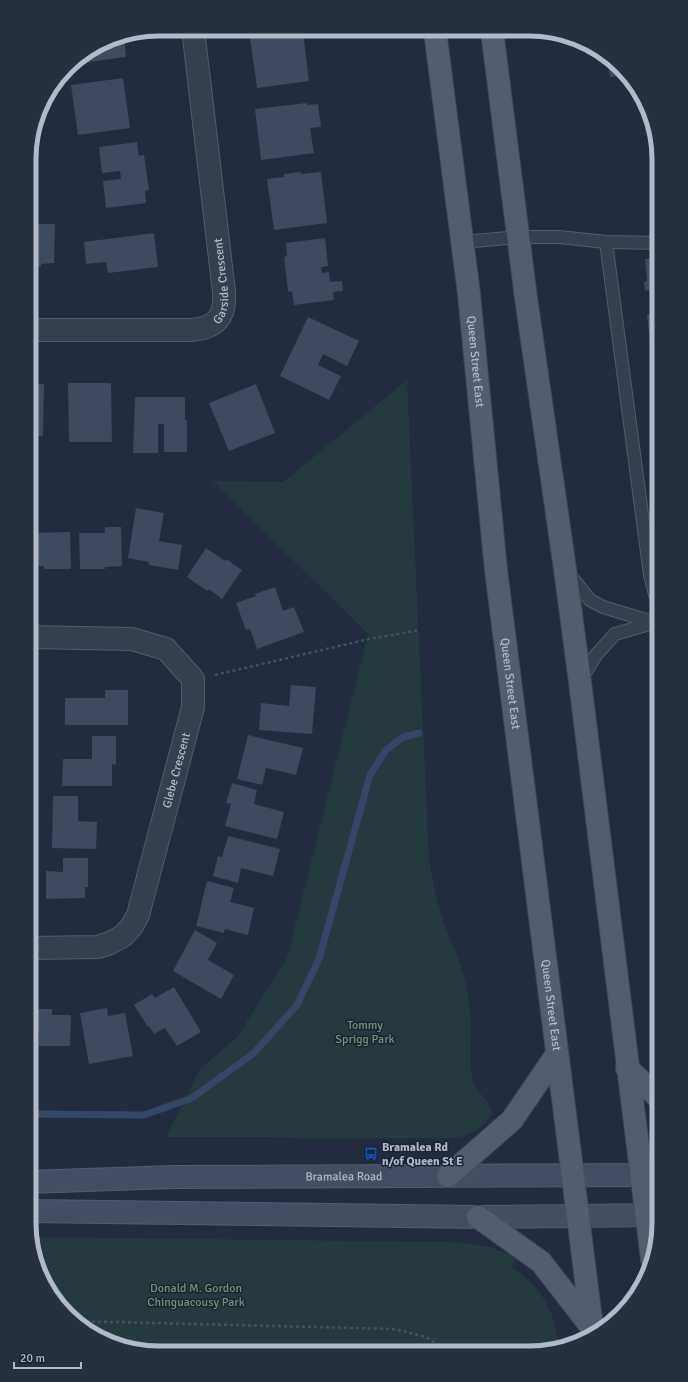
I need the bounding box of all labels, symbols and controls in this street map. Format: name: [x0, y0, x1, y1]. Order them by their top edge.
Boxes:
street label: Garside Crescent: [210, 237, 232, 328]
street label: Queen Street East: [463, 315, 487, 408]
street label: Queen Street East: [497, 637, 523, 730]
street label: Glebe Crescent: [160, 731, 194, 810]
street label: Queen Street East: [537, 959, 564, 1052]
park label: Tommy Sprigg Park: [335, 1018, 395, 1047]
place label: Bramalea Rd n/of Queen St E: [382, 1140, 463, 1169]
bus stop icon: Bramalea Rd n/of Queen St E: [363, 1146, 379, 1162]
street label: Bramalea Road: [305, 1169, 382, 1184]
park label: Donald M. Gordon Chinguacousy Park: [147, 1281, 245, 1310]
scale bar: [14, 1344, 81, 1370]
text: 20 m: [20, 1351, 45, 1366]

